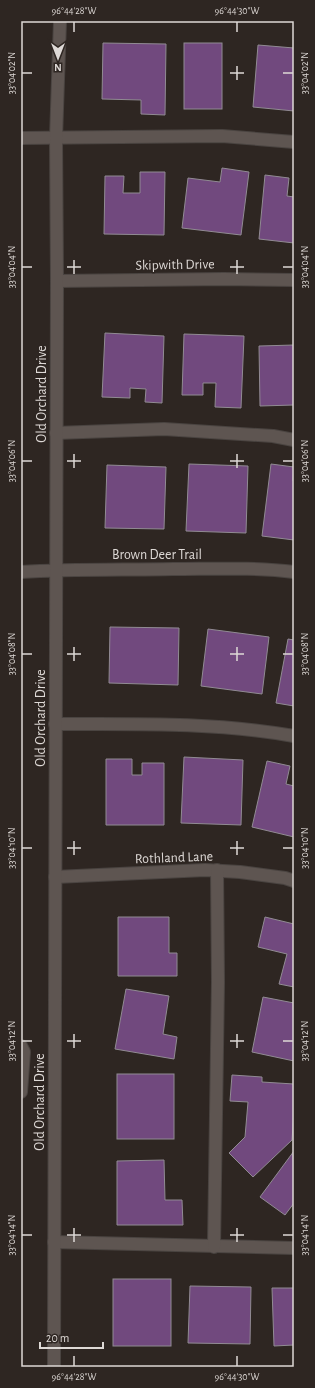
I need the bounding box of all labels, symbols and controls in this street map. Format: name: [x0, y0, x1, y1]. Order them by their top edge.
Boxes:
text: 96°44'28"W: [52, 6, 96, 16]
text: 96°44'30"W: [215, 6, 260, 16]
north arrow: [38, 38, 78, 78]
text: 33°04'02"N: [7, 52, 17, 94]
text: 33°04'02"N: [300, 52, 310, 94]
text: N: [54, 62, 62, 73]
text: 33°04'04"N: [7, 246, 17, 288]
text: 33°04'04"N: [300, 246, 310, 288]
street label: Skipwith Drive: [135, 257, 215, 273]
street label: Old Orchard Drive: [35, 345, 49, 443]
text: 33°04'06"N: [7, 440, 17, 482]
text: 33°04'06"N: [300, 440, 310, 482]
street label: Brown Deer Trail: [112, 548, 202, 562]
text: 33°04'08"N: [7, 633, 17, 675]
text: 33°04'08"N: [300, 633, 310, 675]
street label: Old Orchard Drive: [34, 669, 48, 767]
text: 33°04'10"N: [7, 827, 17, 869]
text: 33°04'10"N: [300, 827, 310, 869]
street label: Rothland Lane: [135, 850, 213, 866]
text: 33°04'12"N: [7, 1021, 17, 1061]
text: 33°04'12"N: [300, 1021, 310, 1061]
street label: Old Orchard Drive: [33, 1053, 47, 1151]
text: 33°04'14"N: [7, 1215, 17, 1255]
text: 33°04'14"N: [300, 1215, 310, 1255]
scale bar: [40, 1324, 103, 1350]
text: 20 m: [46, 1332, 69, 1344]
text: 96°44'28"W: [52, 1372, 96, 1382]
text: 96°44'30"W: [215, 1372, 260, 1382]

